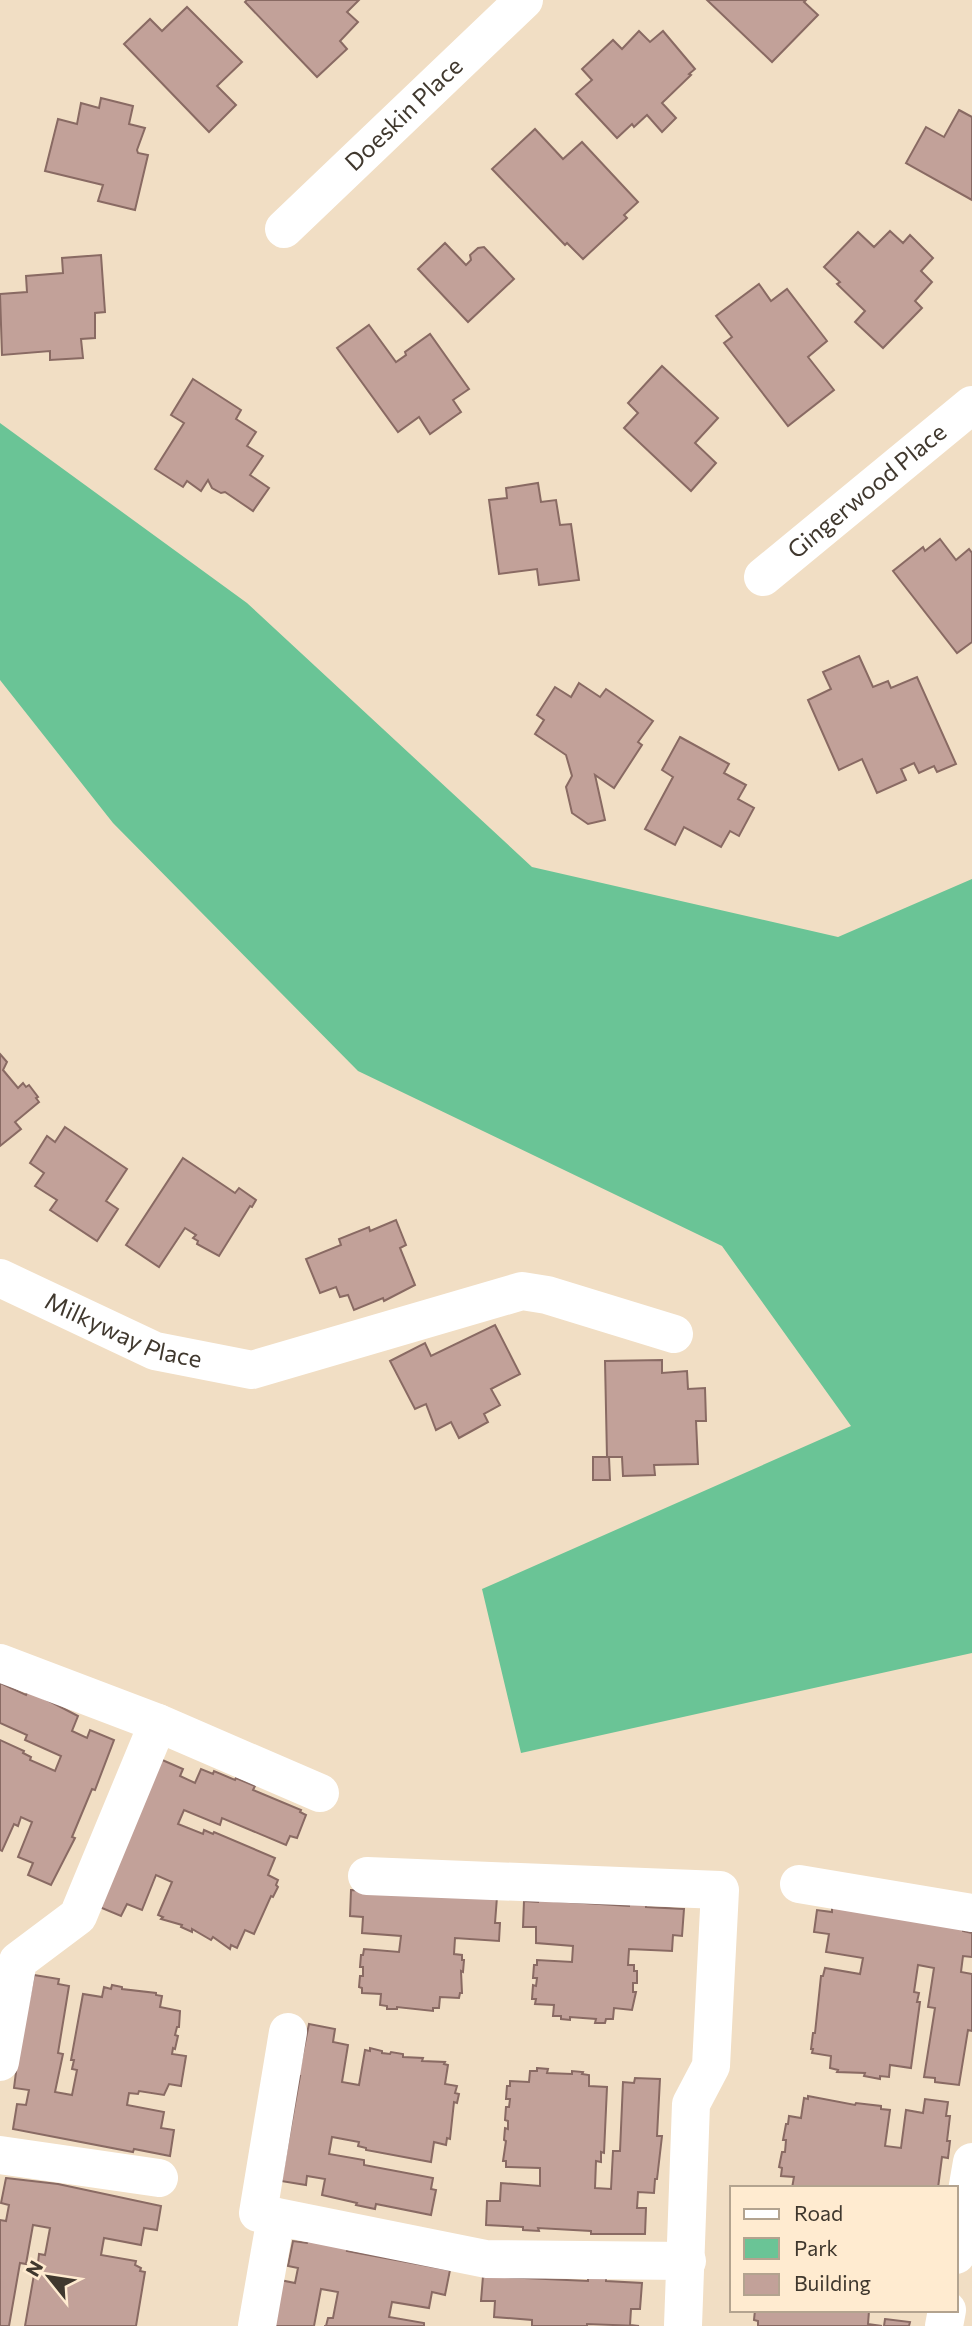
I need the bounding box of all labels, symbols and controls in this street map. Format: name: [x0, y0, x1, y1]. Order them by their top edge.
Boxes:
street label: Doeskin Place: [338, 51, 468, 176]
street label: Gingerwood Place: [781, 416, 951, 564]
street label: Milkyway Place: [41, 1285, 205, 1373]
legend: [730, 2186, 958, 2312]
text: Road: [794, 2200, 843, 2225]
text: Park: [794, 2235, 838, 2260]
north arrow: [14, 2242, 84, 2312]
text: N: [20, 2256, 47, 2280]
text: Building: [794, 2270, 871, 2295]

